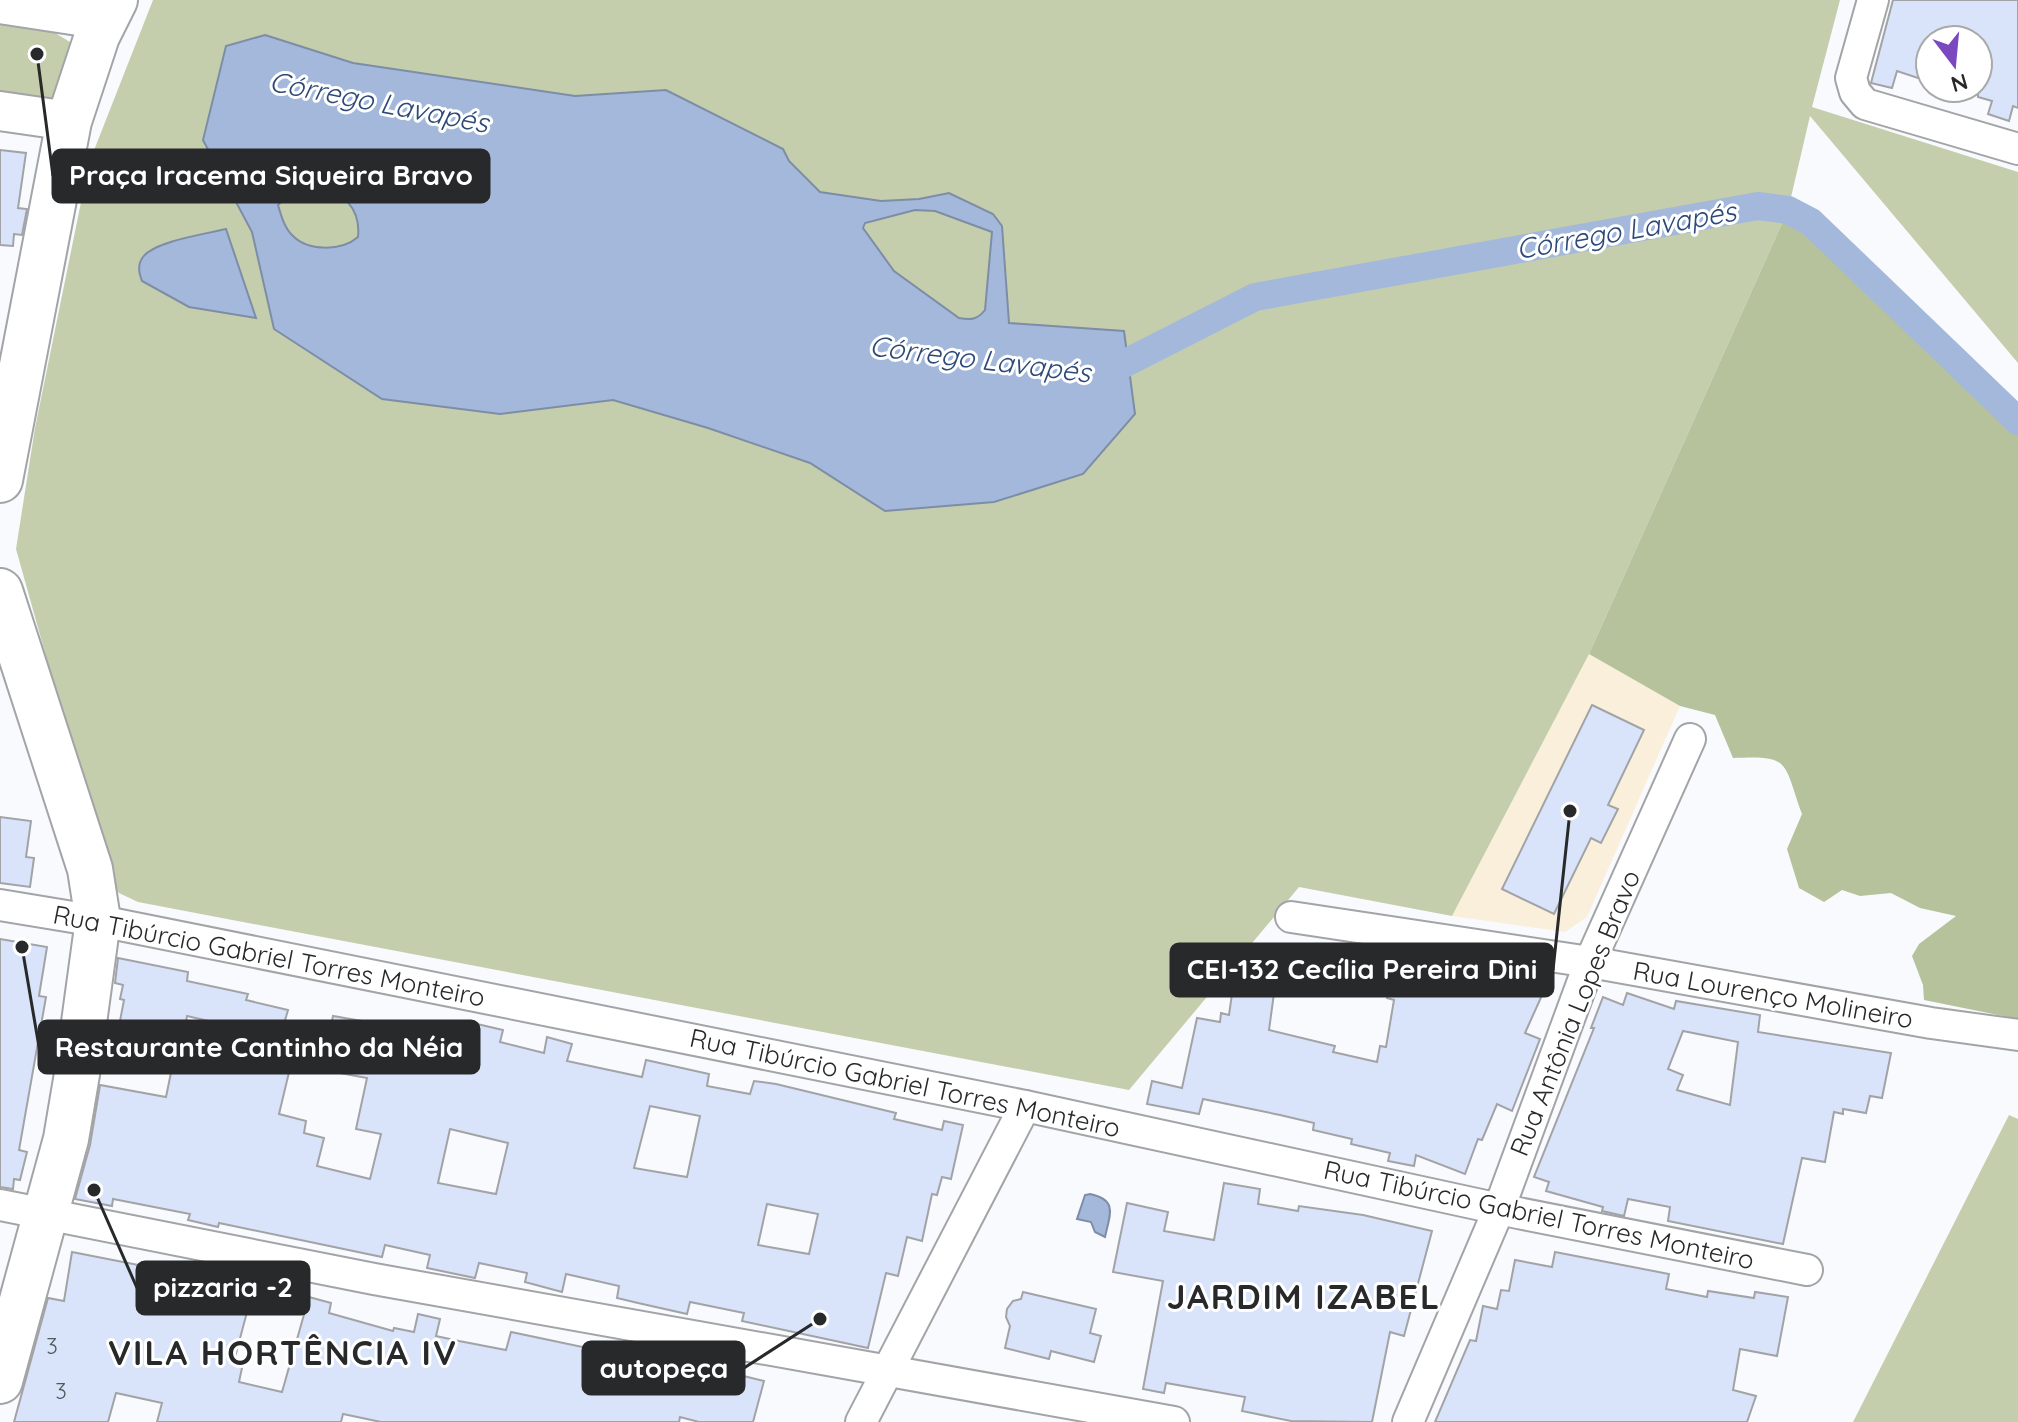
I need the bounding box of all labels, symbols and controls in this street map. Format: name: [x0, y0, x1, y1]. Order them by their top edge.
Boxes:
north arrow: [1914, 24, 1994, 104]
water label: Córrego Lavapés: [267, 63, 493, 140]
text: N: [1948, 68, 1971, 99]
callout: Praça Iracema Siqueira Bravo: [53, 150, 489, 202]
text: Praça Iracema Siqueira Bravo: [69, 157, 473, 192]
water label: Córrego Lavapés: [1513, 193, 1740, 266]
water label: Córrego Lavapés: [868, 328, 1094, 390]
street label: Rua Antônia Lopes Bravo: [1502, 865, 1647, 1161]
street label: Rua Tibúrcio Gabriel Torres Monteiro: [50, 897, 488, 1014]
callout: CEI-132 Cecília Pereira Dini: [1171, 944, 1553, 996]
text: CEI-132 Cecília Pereira Dini: [1187, 951, 1537, 986]
street label: Rua Lourenço Molineiro: [1631, 954, 1916, 1035]
callout: Restaurante Cantinho da Néia: [39, 1021, 479, 1073]
street label: Rua Tibúrcio Gabriel Torres Monteiro: [687, 1021, 1123, 1144]
text: Restaurante Cantinho da Néia: [55, 1029, 463, 1064]
street label: Rua Tibúrcio Gabriel Torres Monteiro: [1321, 1153, 1757, 1276]
callout: pizzaria -2: [137, 1262, 309, 1314]
text: pizzaria -2: [153, 1269, 293, 1304]
district label: JARDIM IZABEL: [1167, 1275, 1441, 1318]
district label: VILA HORTÊNCIA IV: [108, 1331, 458, 1374]
house number: 3: [46, 1332, 58, 1360]
callout: autopeça: [583, 1342, 744, 1394]
text: autopeça: [600, 1350, 728, 1385]
house number: 3: [55, 1377, 67, 1405]

